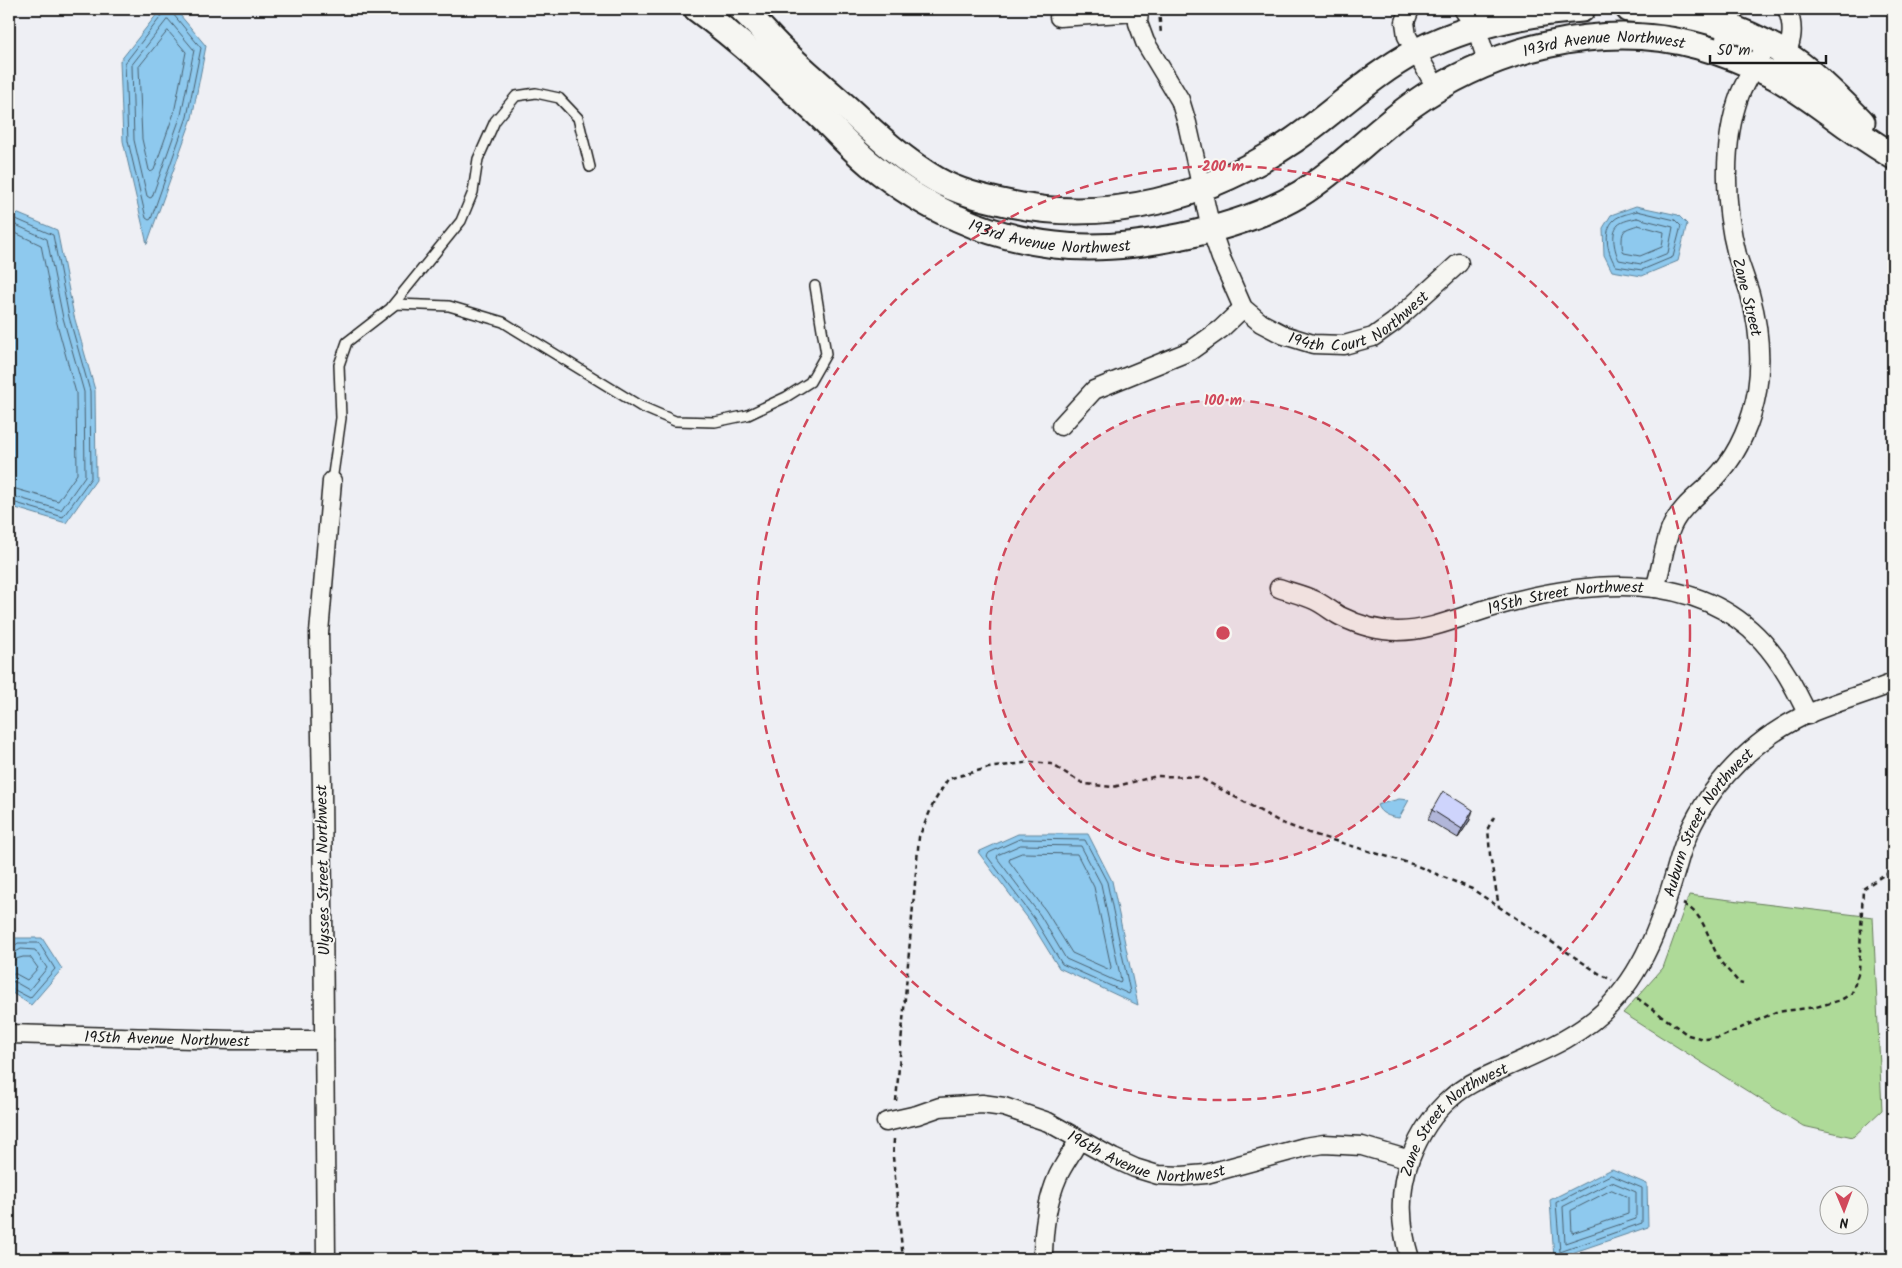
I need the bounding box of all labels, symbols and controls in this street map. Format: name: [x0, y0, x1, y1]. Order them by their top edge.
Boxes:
street label: 193rd Avenue Northwest: [1520, 25, 1688, 65]
scale bar: [1710, 32, 1826, 64]
text: 50 m: [1717, 39, 1751, 63]
text: 200 m: [1202, 155, 1244, 179]
street label: 193rd Avenue Northwest: [964, 213, 1133, 261]
street label: Zane Street: [1725, 255, 1769, 340]
street label: 194th Court Northwest: [1285, 285, 1436, 359]
text: 100 m: [1204, 389, 1242, 413]
street label: 195th Street Northwest: [1484, 575, 1646, 622]
centre of rings: [1214, 624, 1232, 642]
street label: Auburn Street Northwest: [1658, 742, 1760, 900]
street label: Ulysses Street Northwest: [309, 783, 337, 956]
street label: 195th Avenue Northwest: [84, 1025, 250, 1054]
street label: Zane Street Northwest: [1394, 1057, 1513, 1179]
street label: 196th Avenue Northwest: [1062, 1124, 1229, 1190]
north arrow: [1820, 1186, 1870, 1236]
text: N: [1839, 1211, 1849, 1233]

